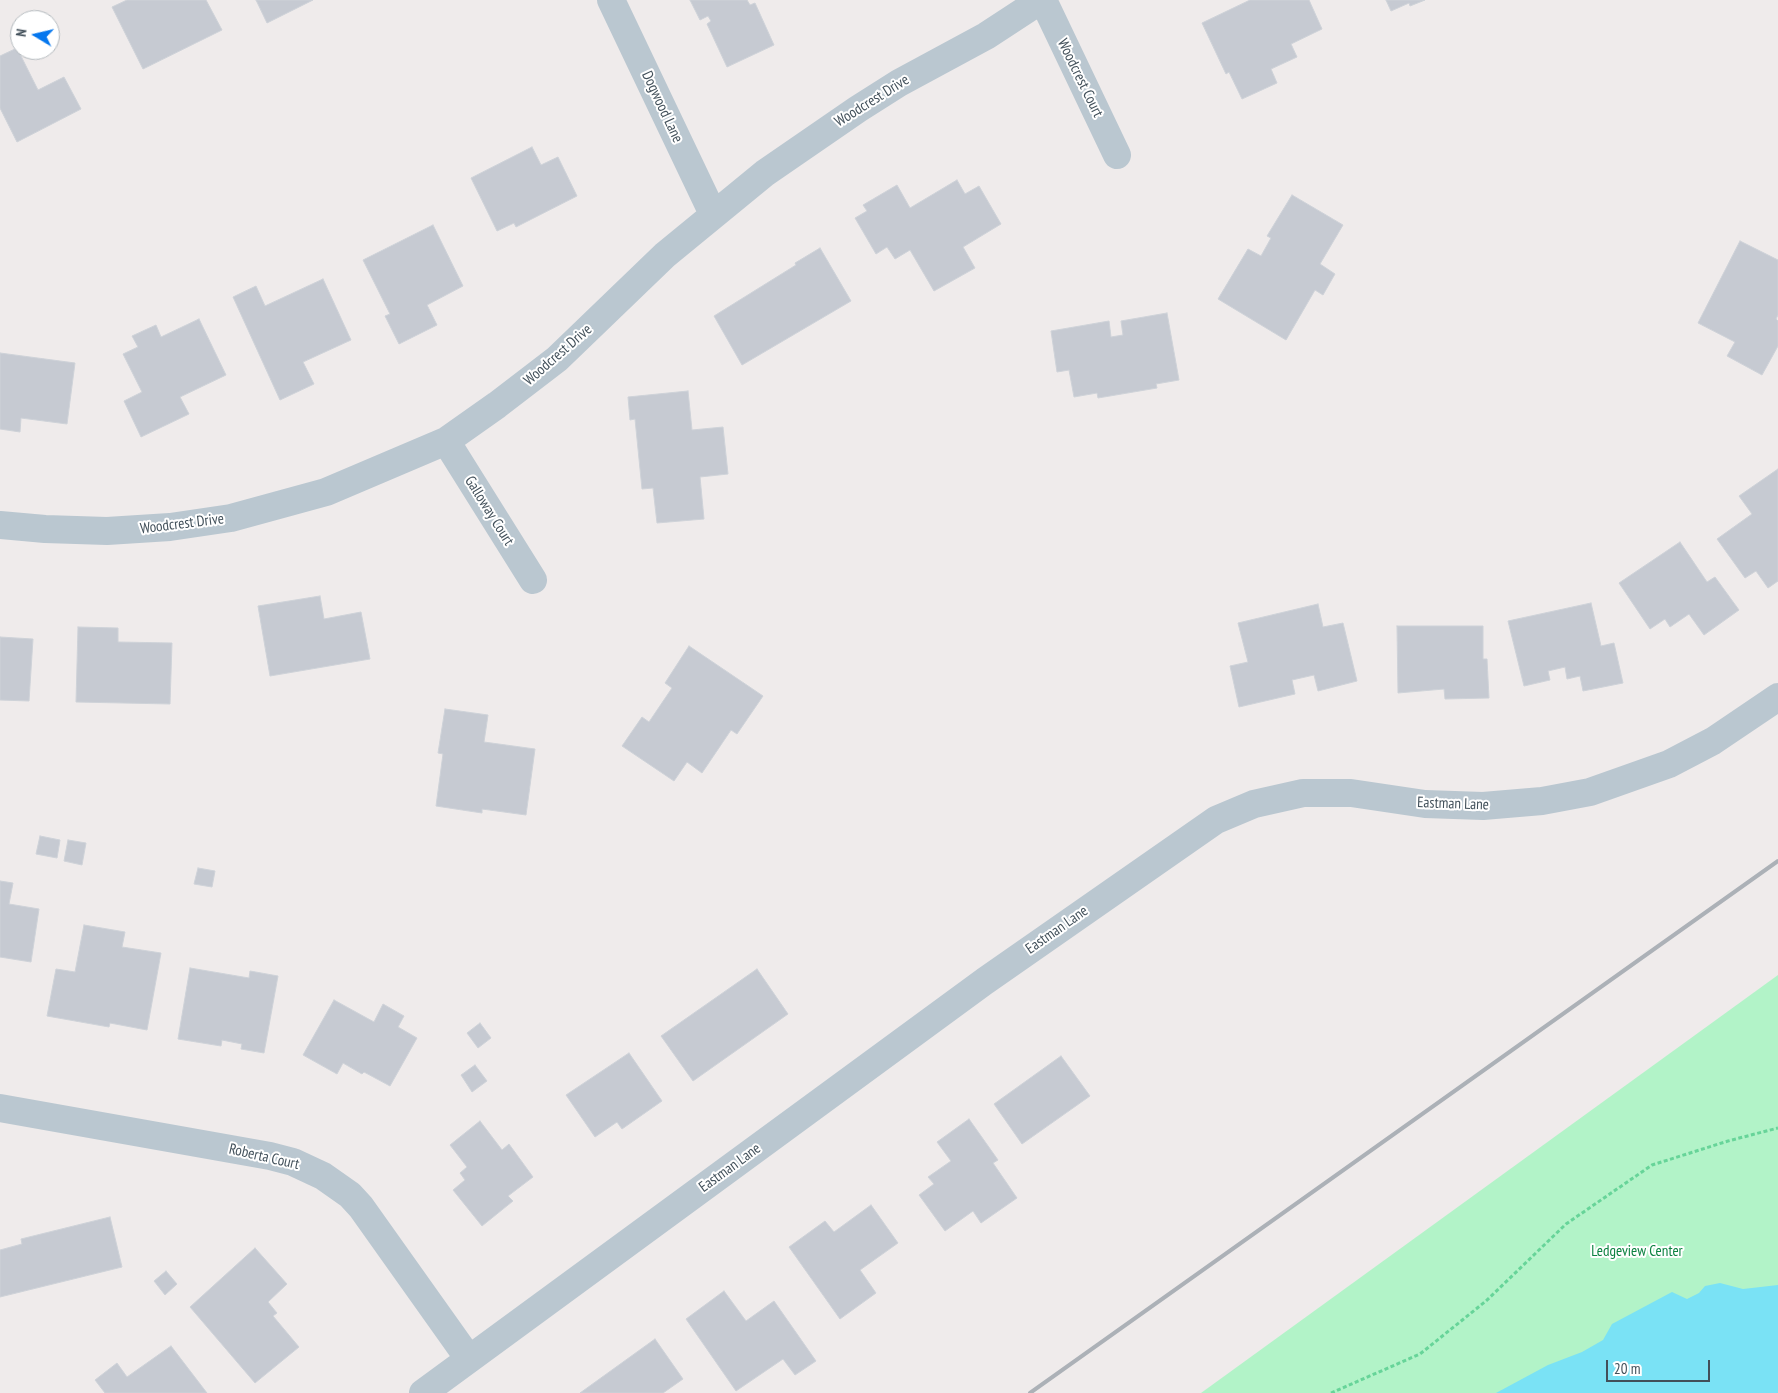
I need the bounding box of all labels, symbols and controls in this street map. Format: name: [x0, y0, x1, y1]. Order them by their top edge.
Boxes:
north arrow: [10, 10, 60, 60]
text: N: [12, 28, 31, 38]
street label: Woodcrest Court: [1053, 36, 1107, 120]
street label: Dogwood Lane: [638, 68, 686, 146]
street label: Woodcrest Drive: [831, 71, 913, 131]
street label: Woodcrest Drive: [520, 321, 596, 389]
street label: Galloway Court: [461, 473, 517, 549]
street label: Woodcrest Drive: [139, 510, 225, 538]
street label: Eastman Lane: [1417, 794, 1489, 814]
street label: Eastman Lane: [1022, 902, 1092, 958]
street label: Roberta Court: [227, 1140, 301, 1174]
street label: Eastman Lane: [696, 1140, 764, 1196]
park label: Ledgeview Center: [1591, 1243, 1683, 1261]
scale bar: [1608, 1350, 1712, 1382]
text: 20 m: [1614, 1359, 1640, 1378]

